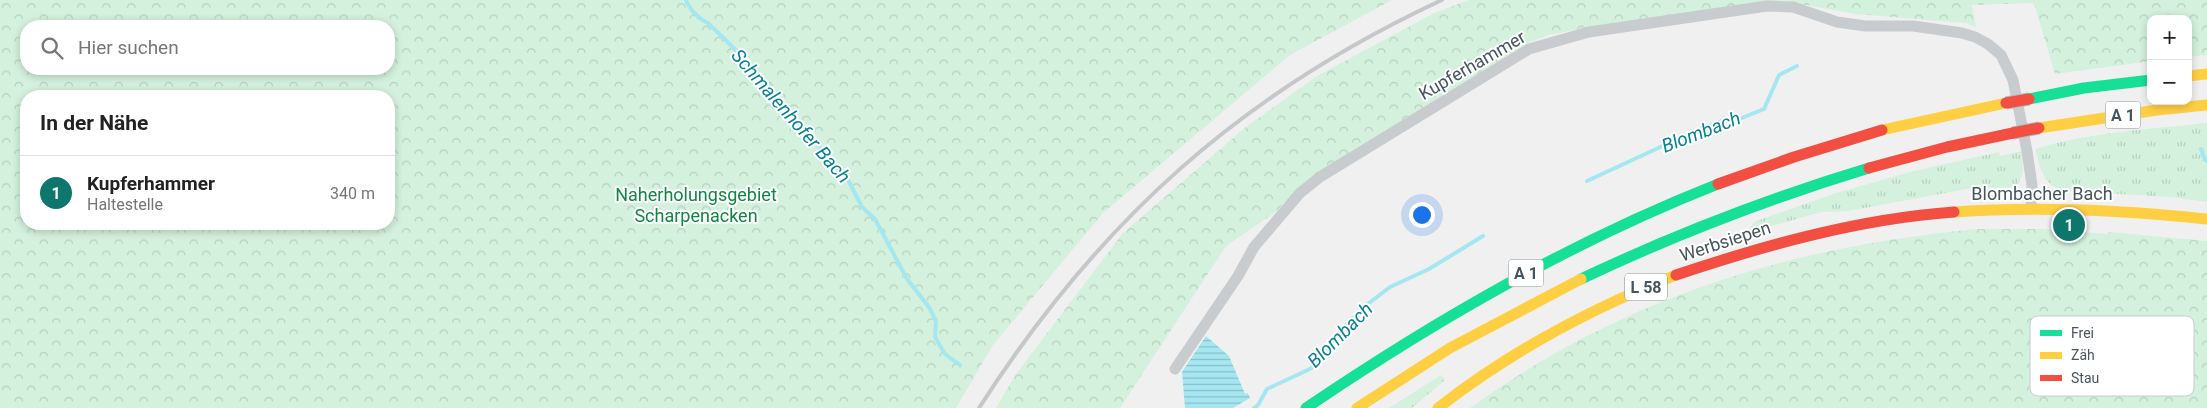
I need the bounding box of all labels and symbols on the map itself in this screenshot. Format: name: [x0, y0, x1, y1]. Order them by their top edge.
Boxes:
street label: Kupferhammer: [1415, 26, 1529, 104]
water label: Schmalenhofer Bach: [726, 44, 856, 188]
road number: A 1: [2106, 102, 2140, 128]
water label: Blombach: [1658, 106, 1744, 158]
street label: Blombacher Bach: [1971, 183, 2113, 204]
park label: Naherholungsgebiet Scharpenacken: [615, 184, 777, 226]
your location: [1409, 202, 1435, 228]
pin: 1: [2053, 206, 2085, 244]
street label: Werbsiepen: [1677, 216, 1773, 266]
road number: A 1: [1508, 260, 1544, 286]
road number: L 58: [1625, 274, 1667, 300]
water label: Blombach: [1303, 298, 1377, 372]
legend: [2030, 316, 2194, 396]
text: Frei: [2071, 325, 2094, 341]
text: Zäh: [2071, 347, 2095, 363]
text: Stau: [2071, 370, 2099, 386]

